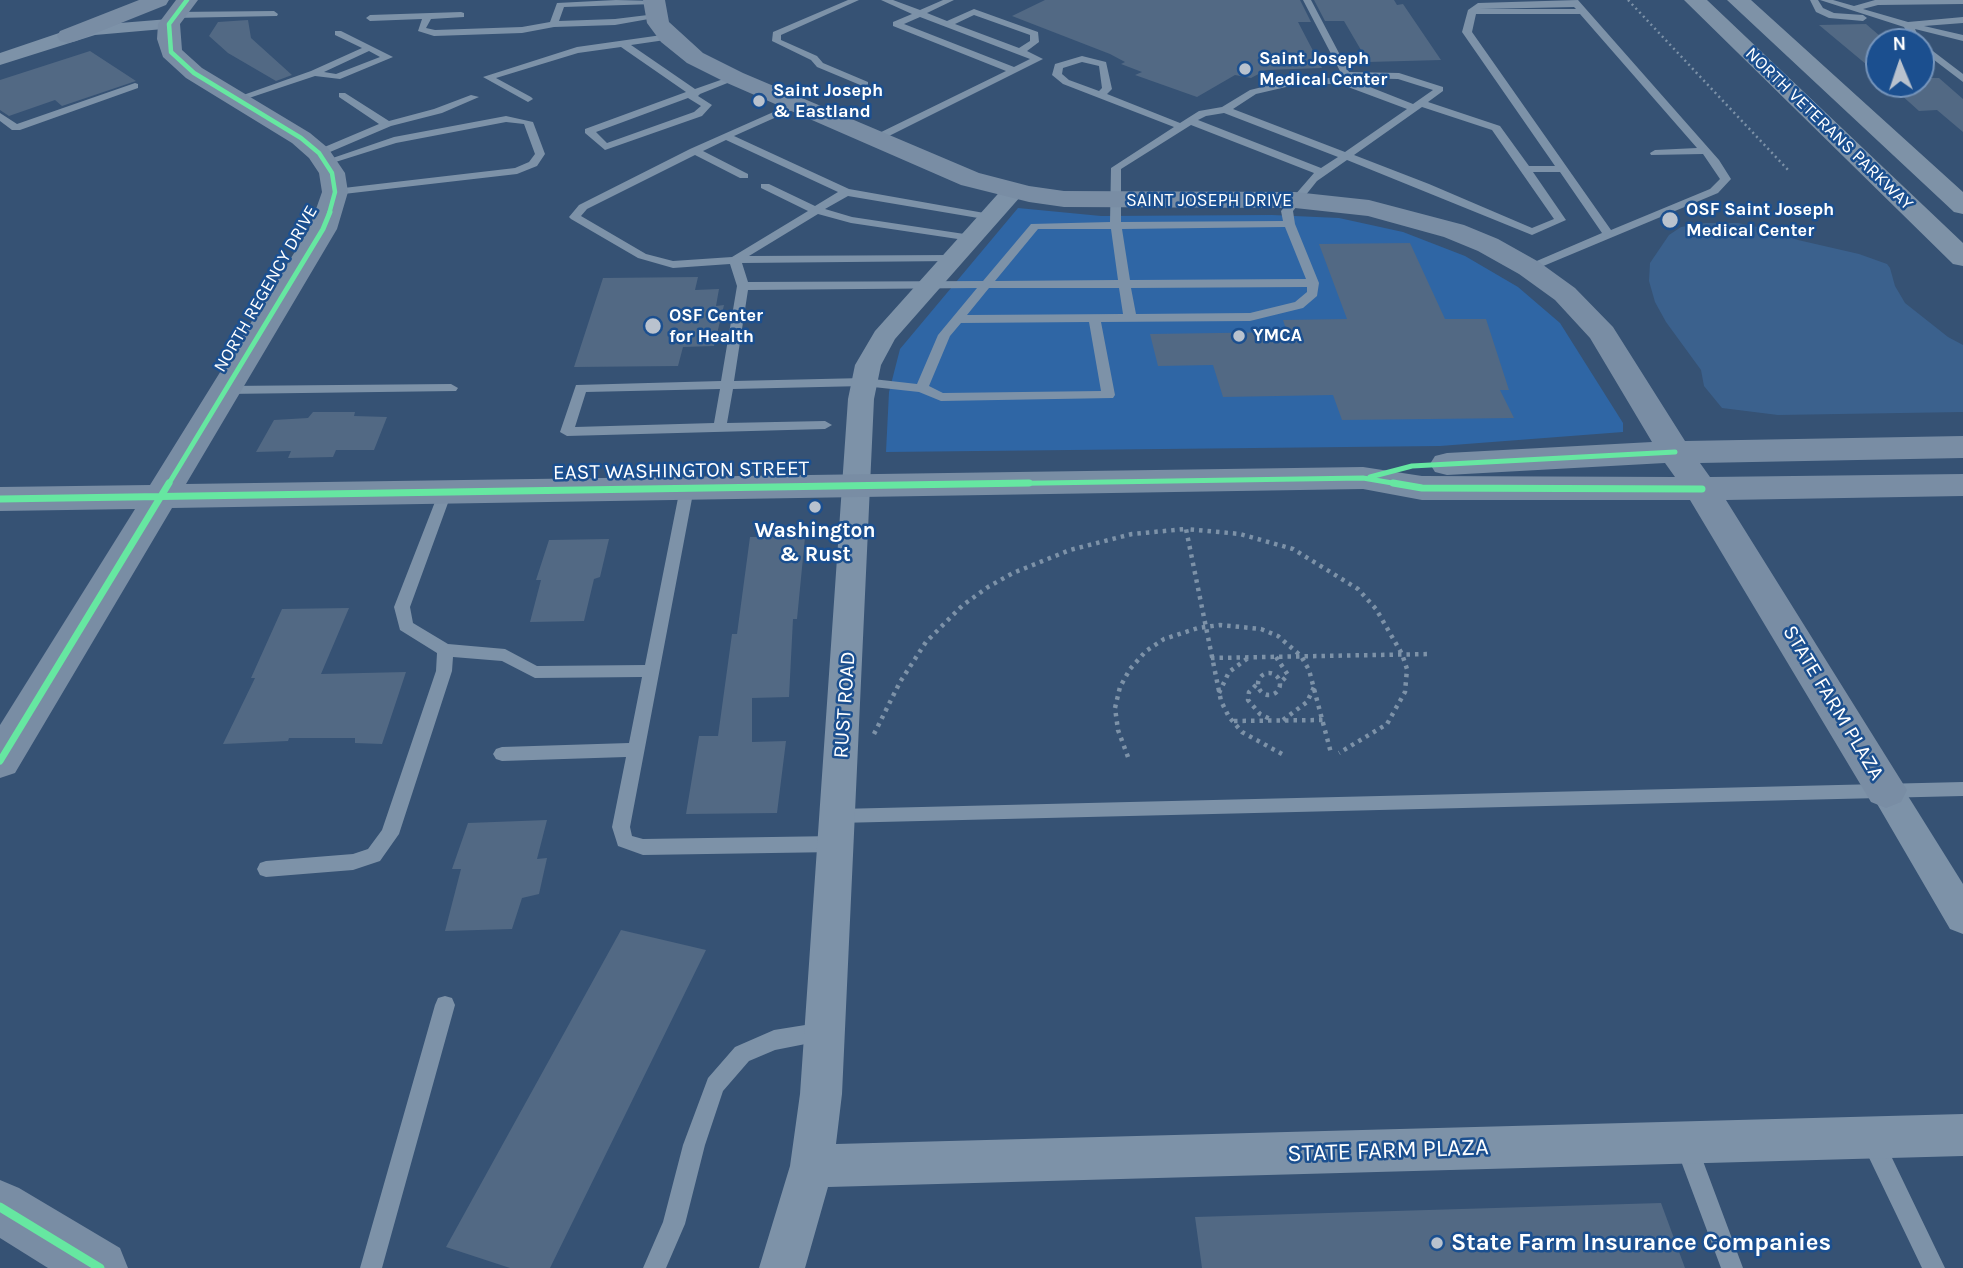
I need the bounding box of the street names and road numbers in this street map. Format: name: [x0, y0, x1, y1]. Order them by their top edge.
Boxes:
street label: NORTH VETERANS PARKWAY: [1740, 43, 1918, 215]
street label: SAINT JOSEPH DRIVE: [1126, 190, 1292, 212]
street label: NORTH REGENCY DRIVE: [209, 202, 323, 376]
street label: EAST WASHINGTON STREET: [553, 456, 809, 486]
street label: STATE FARM PLAZA: [1777, 621, 1889, 785]
street label: RUST ROAD: [829, 651, 861, 759]
street label: STATE FARM PLAZA: [1287, 1133, 1489, 1169]

